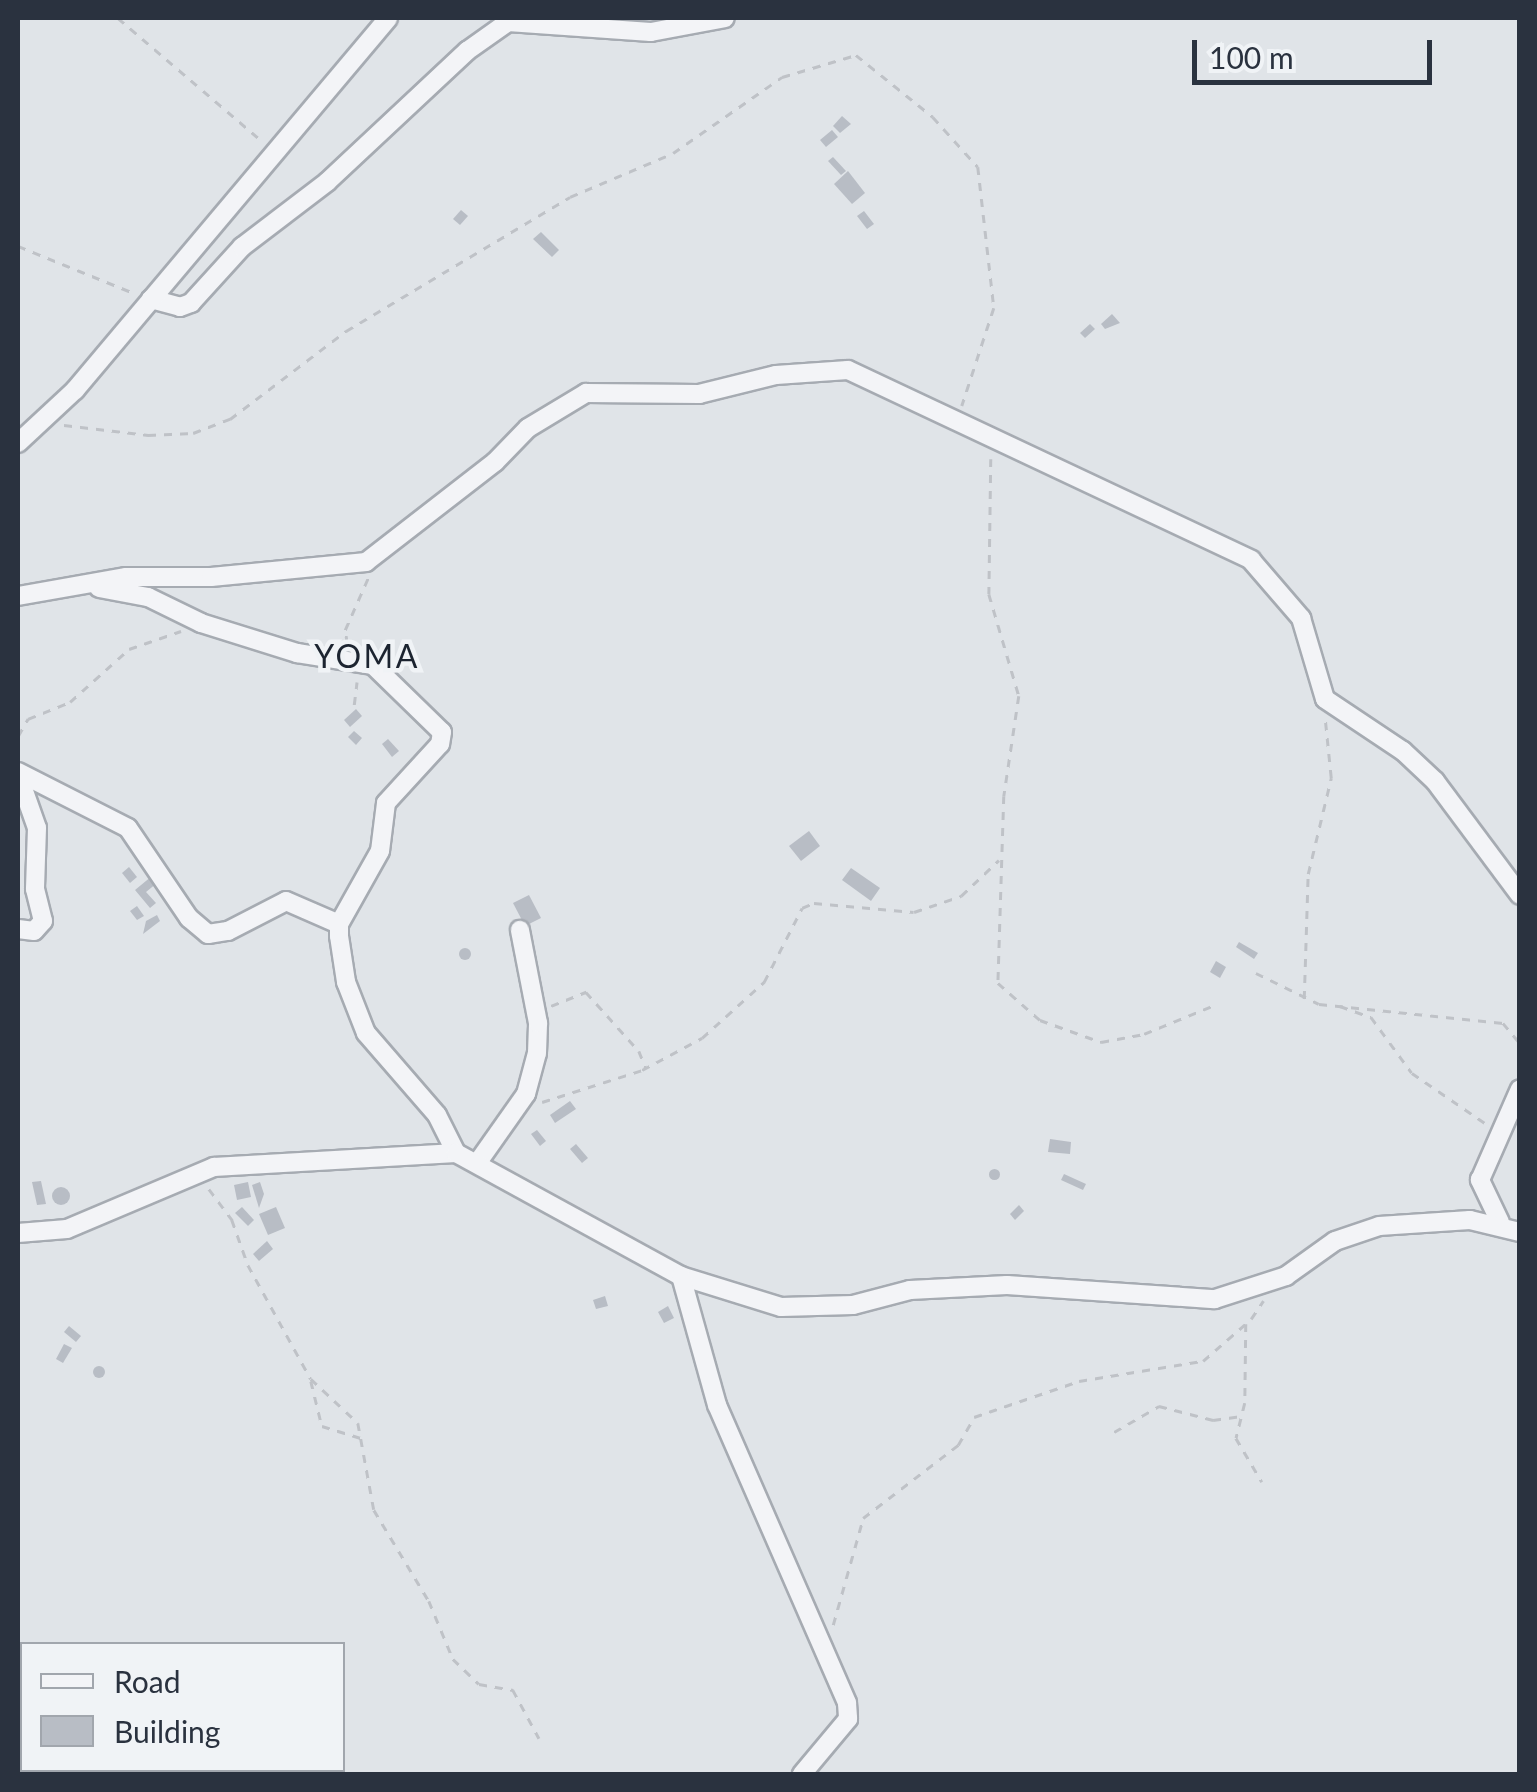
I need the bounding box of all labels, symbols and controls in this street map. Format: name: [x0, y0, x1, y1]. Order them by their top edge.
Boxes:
scale bar: [1197, 20, 1437, 82]
text: 100 m: [1209, 39, 1294, 75]
district label: YOMA: [314, 637, 420, 675]
legend: [20, 1642, 345, 1772]
text: Road: [114, 1663, 181, 1699]
text: Building: [114, 1713, 220, 1749]

